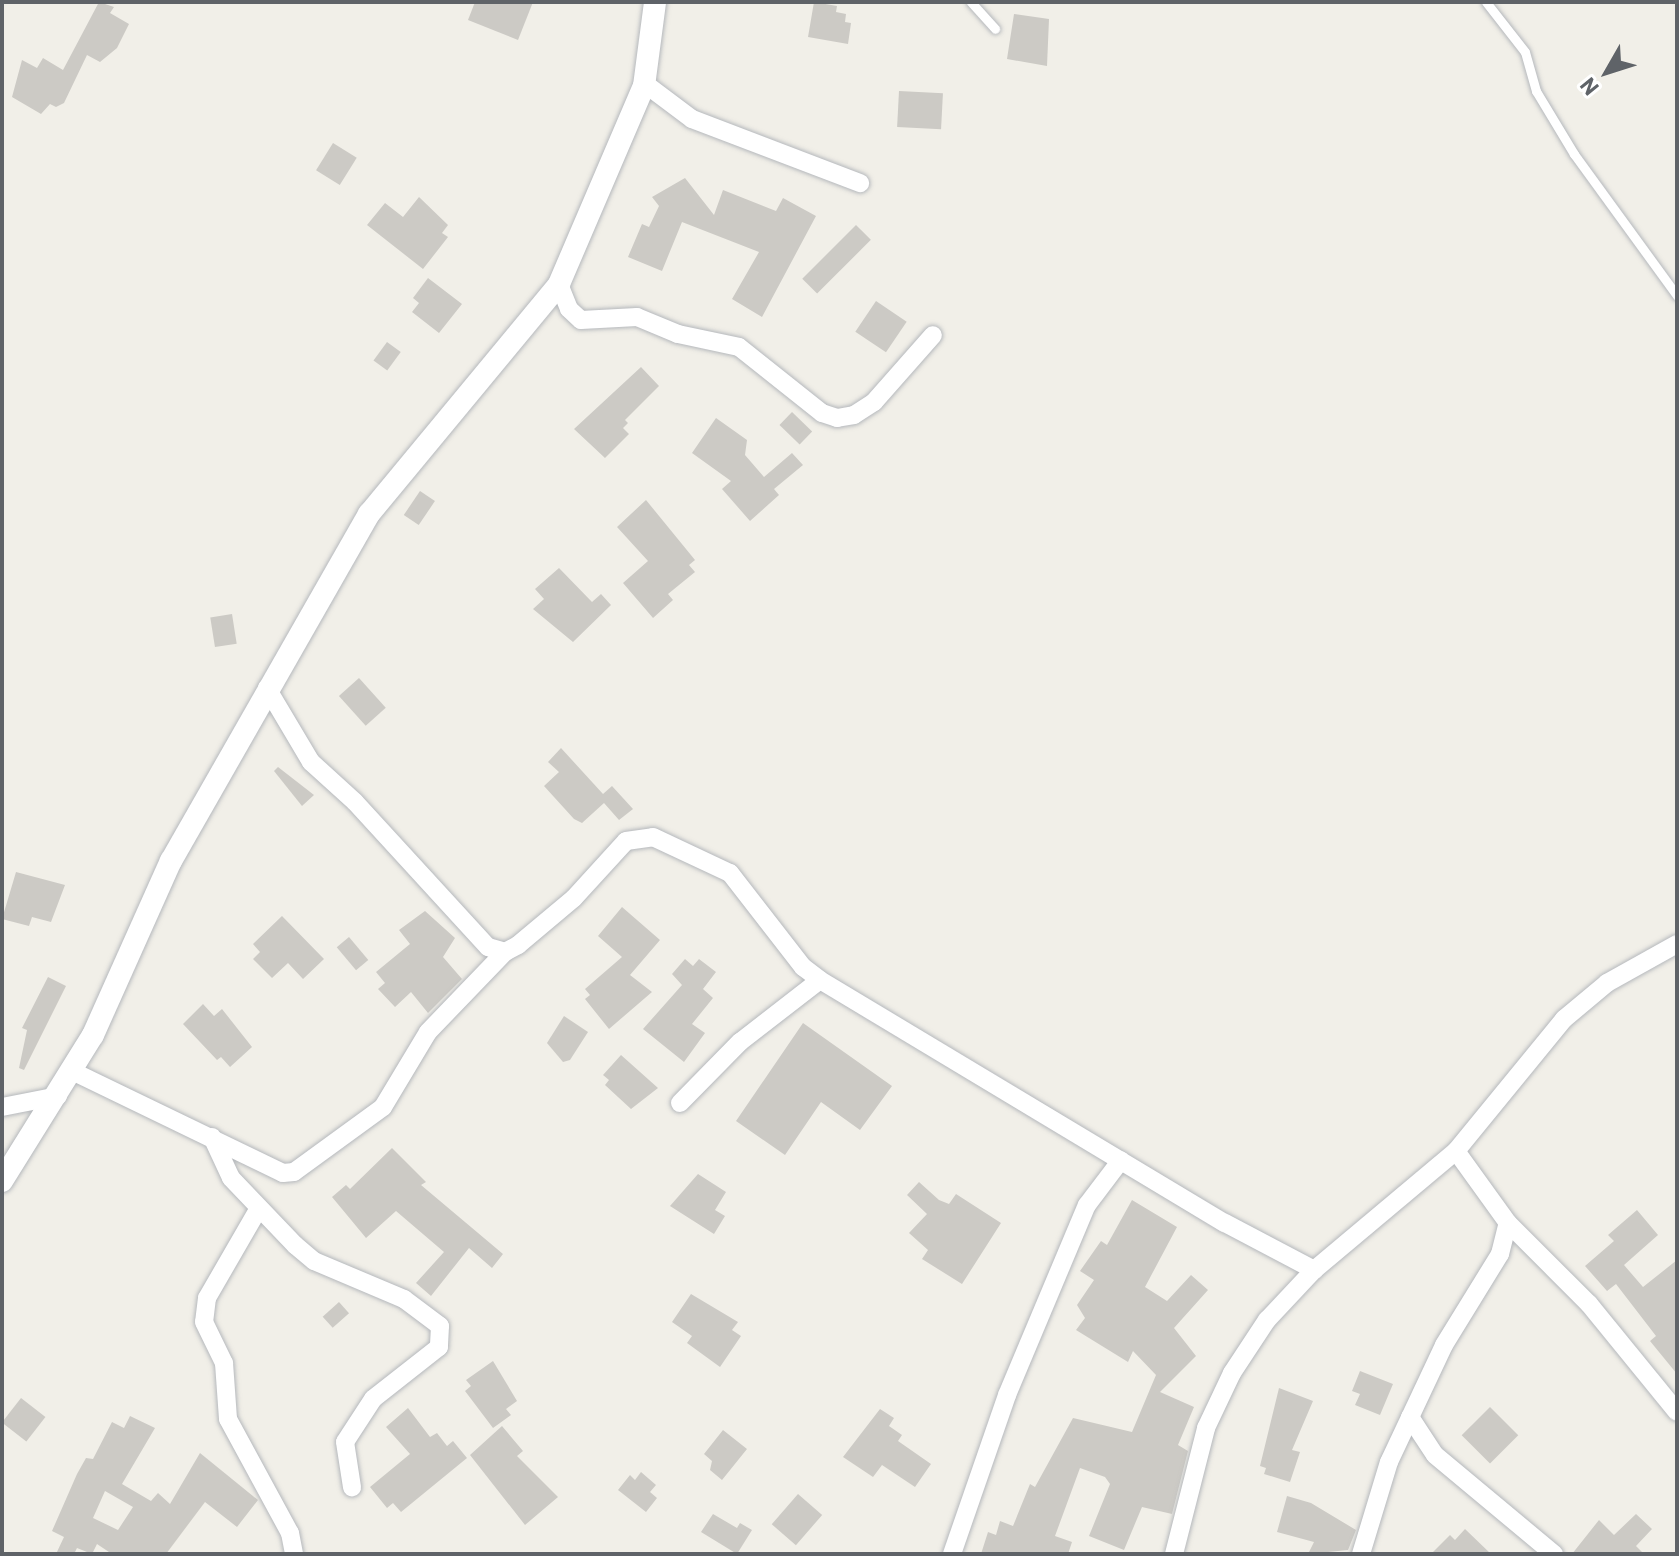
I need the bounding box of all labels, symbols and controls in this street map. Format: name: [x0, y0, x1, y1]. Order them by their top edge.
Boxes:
north arrow: [1567, 32, 1647, 112]
text: N: [1574, 73, 1603, 101]

